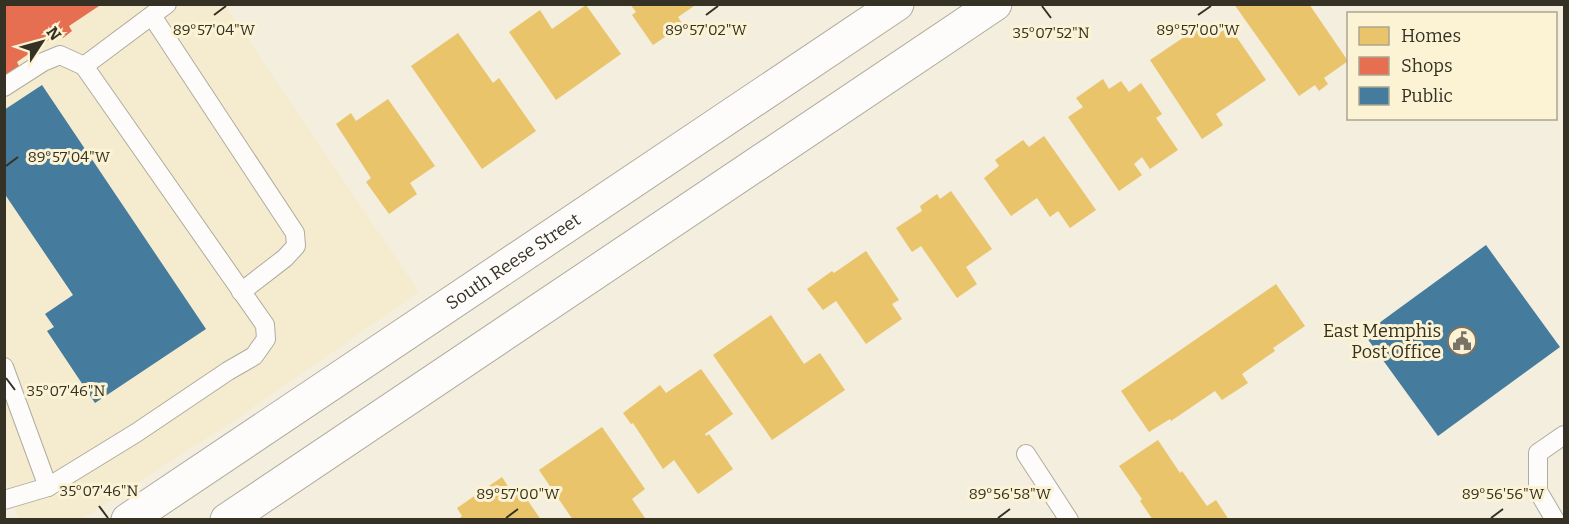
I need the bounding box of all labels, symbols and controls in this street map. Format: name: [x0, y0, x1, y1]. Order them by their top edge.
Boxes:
north arrow: [12, 12, 72, 72]
legend: [1347, 12, 1557, 120]
text: 89°57'04"W: [173, 21, 256, 39]
text: 89°57'02"W: [665, 21, 748, 39]
text: 89°57'00"W: [1156, 21, 1240, 39]
text: N: [42, 23, 65, 44]
text: 35°07'52"N: [1012, 24, 1090, 42]
text: Homes: [1401, 25, 1461, 47]
text: Shops: [1401, 55, 1453, 77]
text: Public: [1401, 85, 1453, 107]
text: 89°57'04"W: [28, 148, 111, 166]
street label: South Reese Street: [442, 208, 585, 314]
place label: East Memphis Post Office: [1323, 320, 1441, 363]
public building icon: East Memphis Post Office: [1446, 325, 1478, 357]
text: 35°07'46"N: [27, 382, 106, 400]
text: 35°07'46"N: [60, 482, 139, 500]
text: 89°57'00"W: [476, 485, 560, 503]
text: 89°56'58"W: [969, 485, 1052, 503]
text: 89°56'56"W: [1462, 485, 1545, 503]

